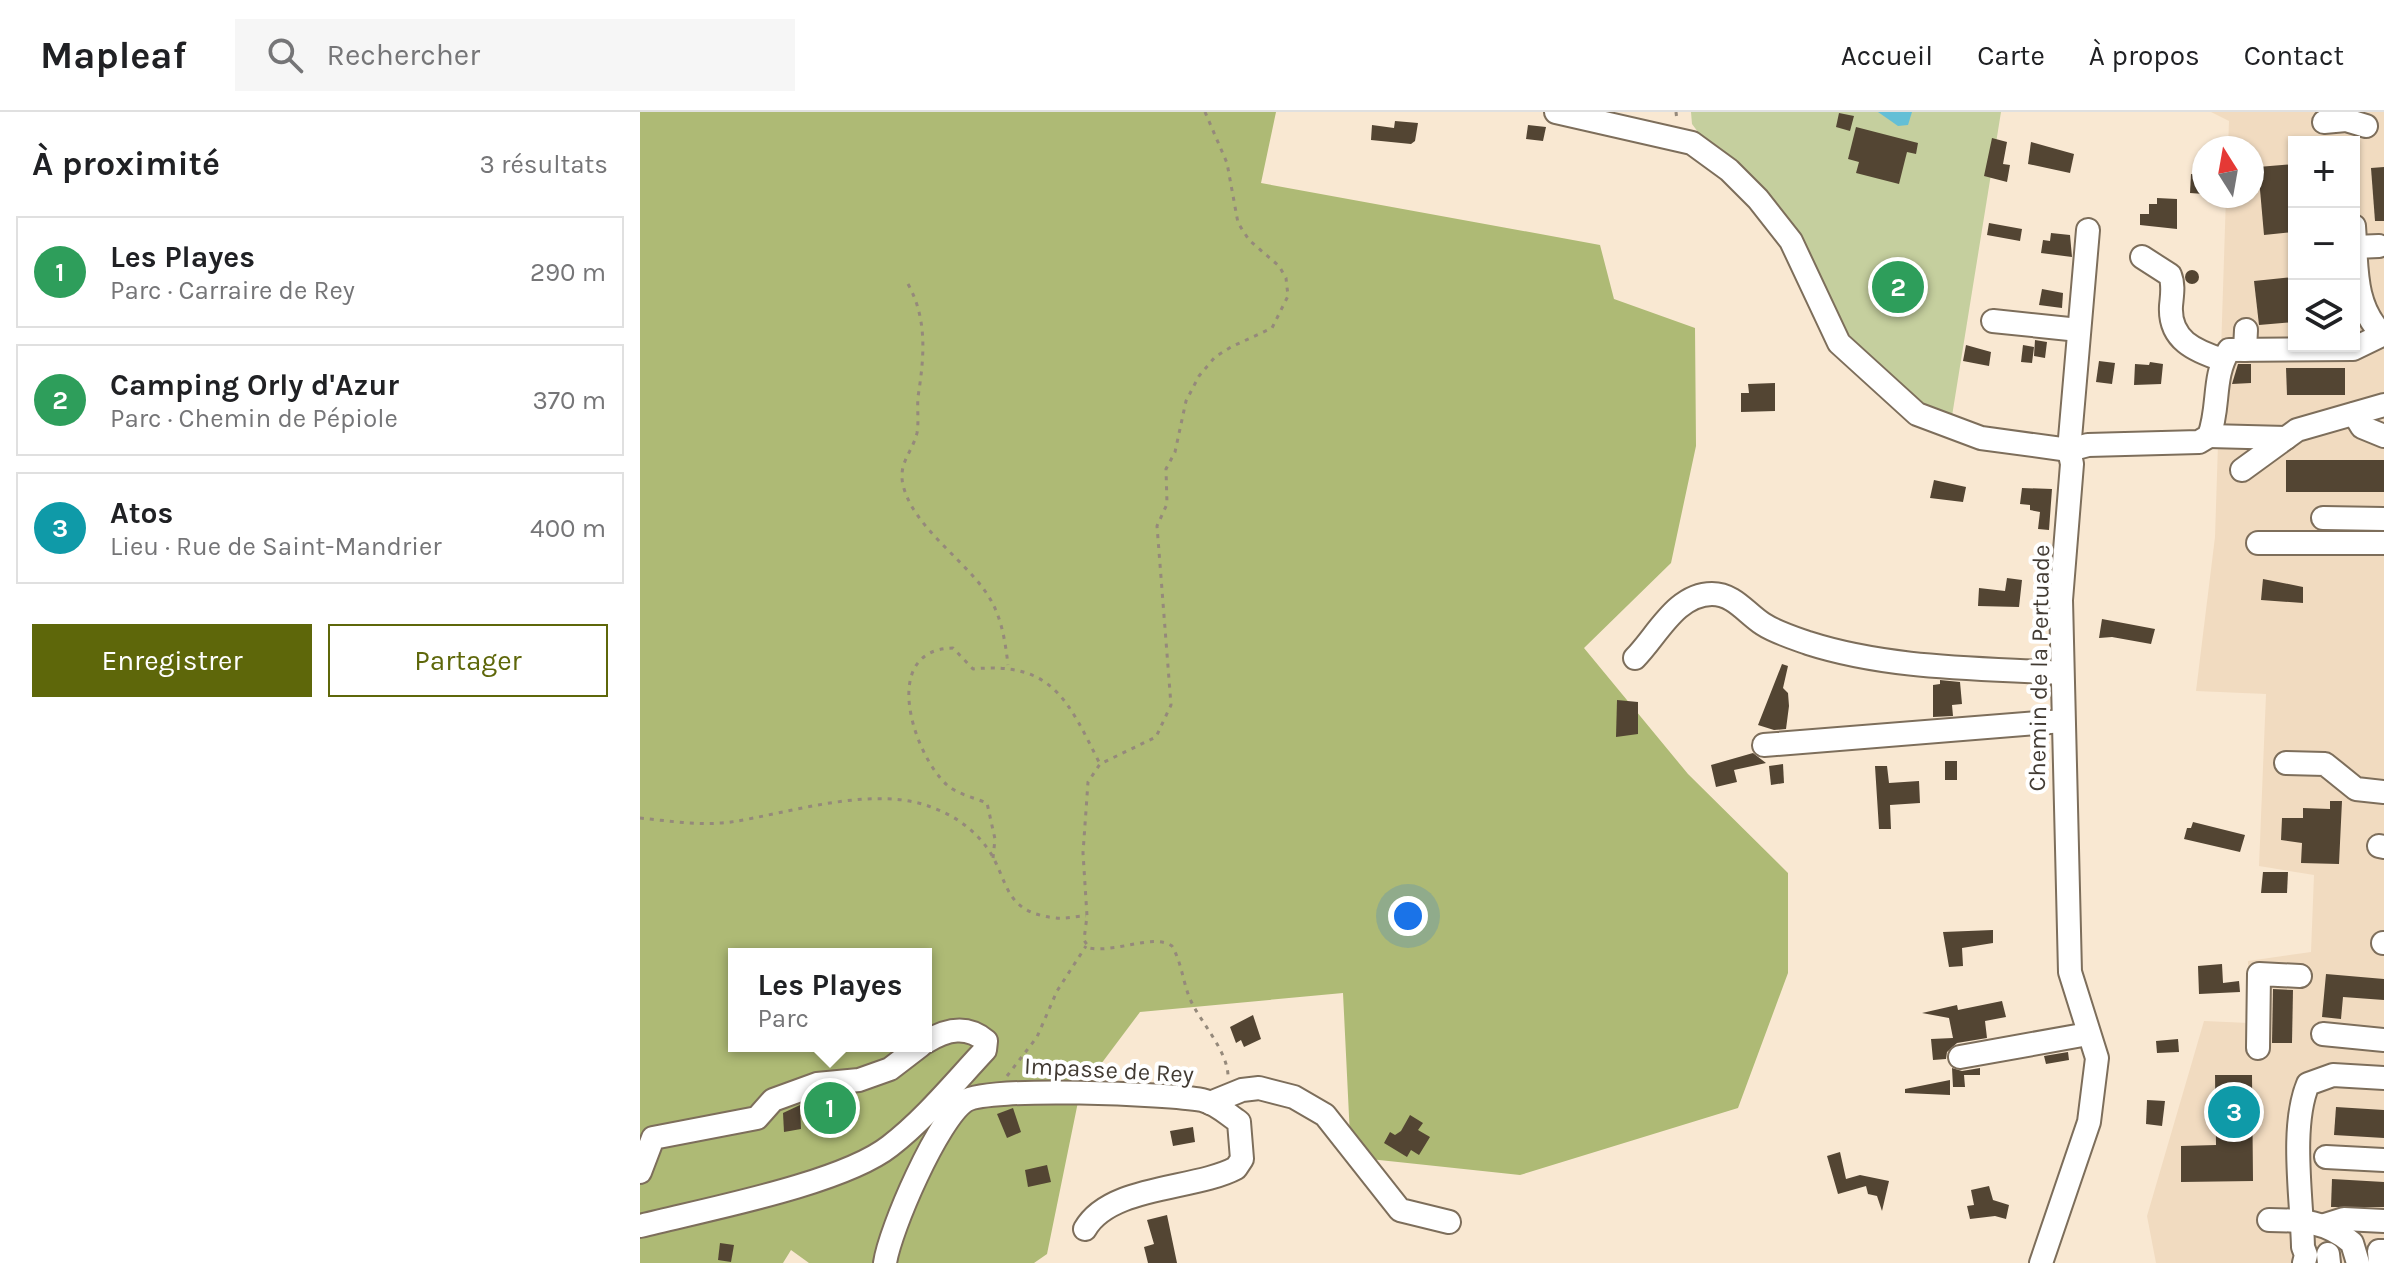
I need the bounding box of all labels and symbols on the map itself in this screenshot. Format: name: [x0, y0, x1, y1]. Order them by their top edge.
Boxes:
north arrow: [2192, 136, 2264, 208]
pin: 2: [1872, 257, 1924, 317]
street label: Chemin de la Pertuade: [2023, 544, 2055, 792]
your location: [1388, 896, 1428, 936]
street label: Impasse de Rey: [1023, 1052, 1195, 1088]
pin: 1: [804, 1078, 856, 1138]
pin: 3: [2208, 1082, 2260, 1142]

